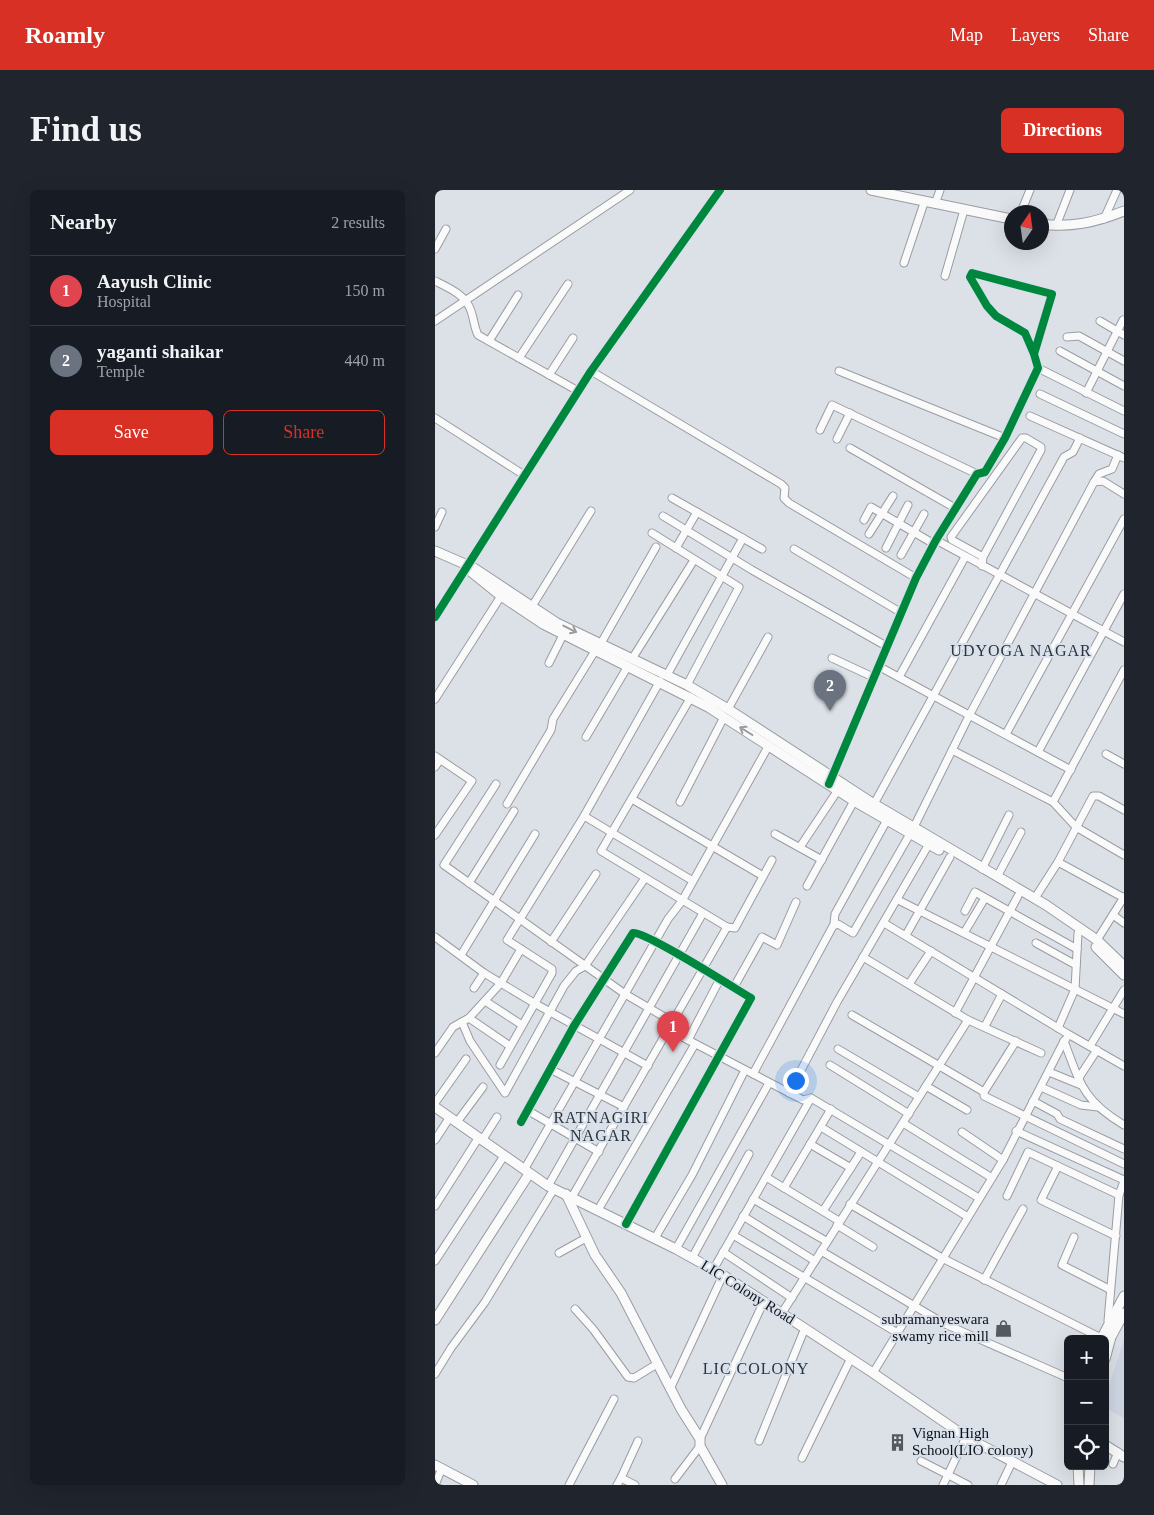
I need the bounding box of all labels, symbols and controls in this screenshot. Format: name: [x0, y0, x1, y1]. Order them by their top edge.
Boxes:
text: Roamly: [25, 22, 105, 48]
text: Map: [950, 25, 983, 45]
text: Layers: [1011, 25, 1060, 45]
text: Share: [1088, 25, 1129, 45]
button: Directions: [1001, 108, 1124, 153]
text: Find us: [30, 110, 142, 149]
north arrow: [1004, 205, 1049, 250]
text: Nearby: [50, 210, 117, 234]
text: 2 results: [331, 214, 385, 231]
text: Aayush Clinic: [97, 271, 212, 292]
text: 1: [62, 282, 70, 299]
text: 150 m: [345, 282, 385, 299]
text: Hospital: [97, 293, 151, 310]
text: yaganti shaikar: [97, 341, 223, 362]
text: 2: [62, 352, 70, 369]
text: 440 m: [345, 352, 385, 369]
text: Temple: [97, 363, 145, 380]
button: Save: [50, 410, 213, 455]
button: Share: [223, 410, 385, 455]
one-way arrow: [562, 625, 577, 634]
district label: UDYOGA NAGAR: [950, 642, 1092, 659]
pin: 2: [814, 670, 846, 711]
one-way arrow: [740, 725, 754, 735]
pin: 1: [657, 1011, 689, 1052]
your location: [783, 1068, 809, 1094]
district label: RATNAGIRI NAGAR: [553, 1109, 649, 1144]
street label: LIC Colony Road: [698, 1257, 798, 1328]
place label: subramanyeswara swamy rice mill: [882, 1311, 989, 1344]
shop icon: subramanyeswara swamy rice mill: [993, 1318, 1013, 1338]
map controls: [1064, 1335, 1109, 1470]
button: +: [1064, 1335, 1109, 1380]
district label: LIC COLONY: [703, 1360, 809, 1377]
button: −: [1064, 1380, 1109, 1425]
place label: Vignan High School(LIO colony): [912, 1425, 1033, 1459]
button: locate: [1064, 1425, 1109, 1470]
building icon: Vignan High School(LIO colony): [888, 1432, 908, 1452]

